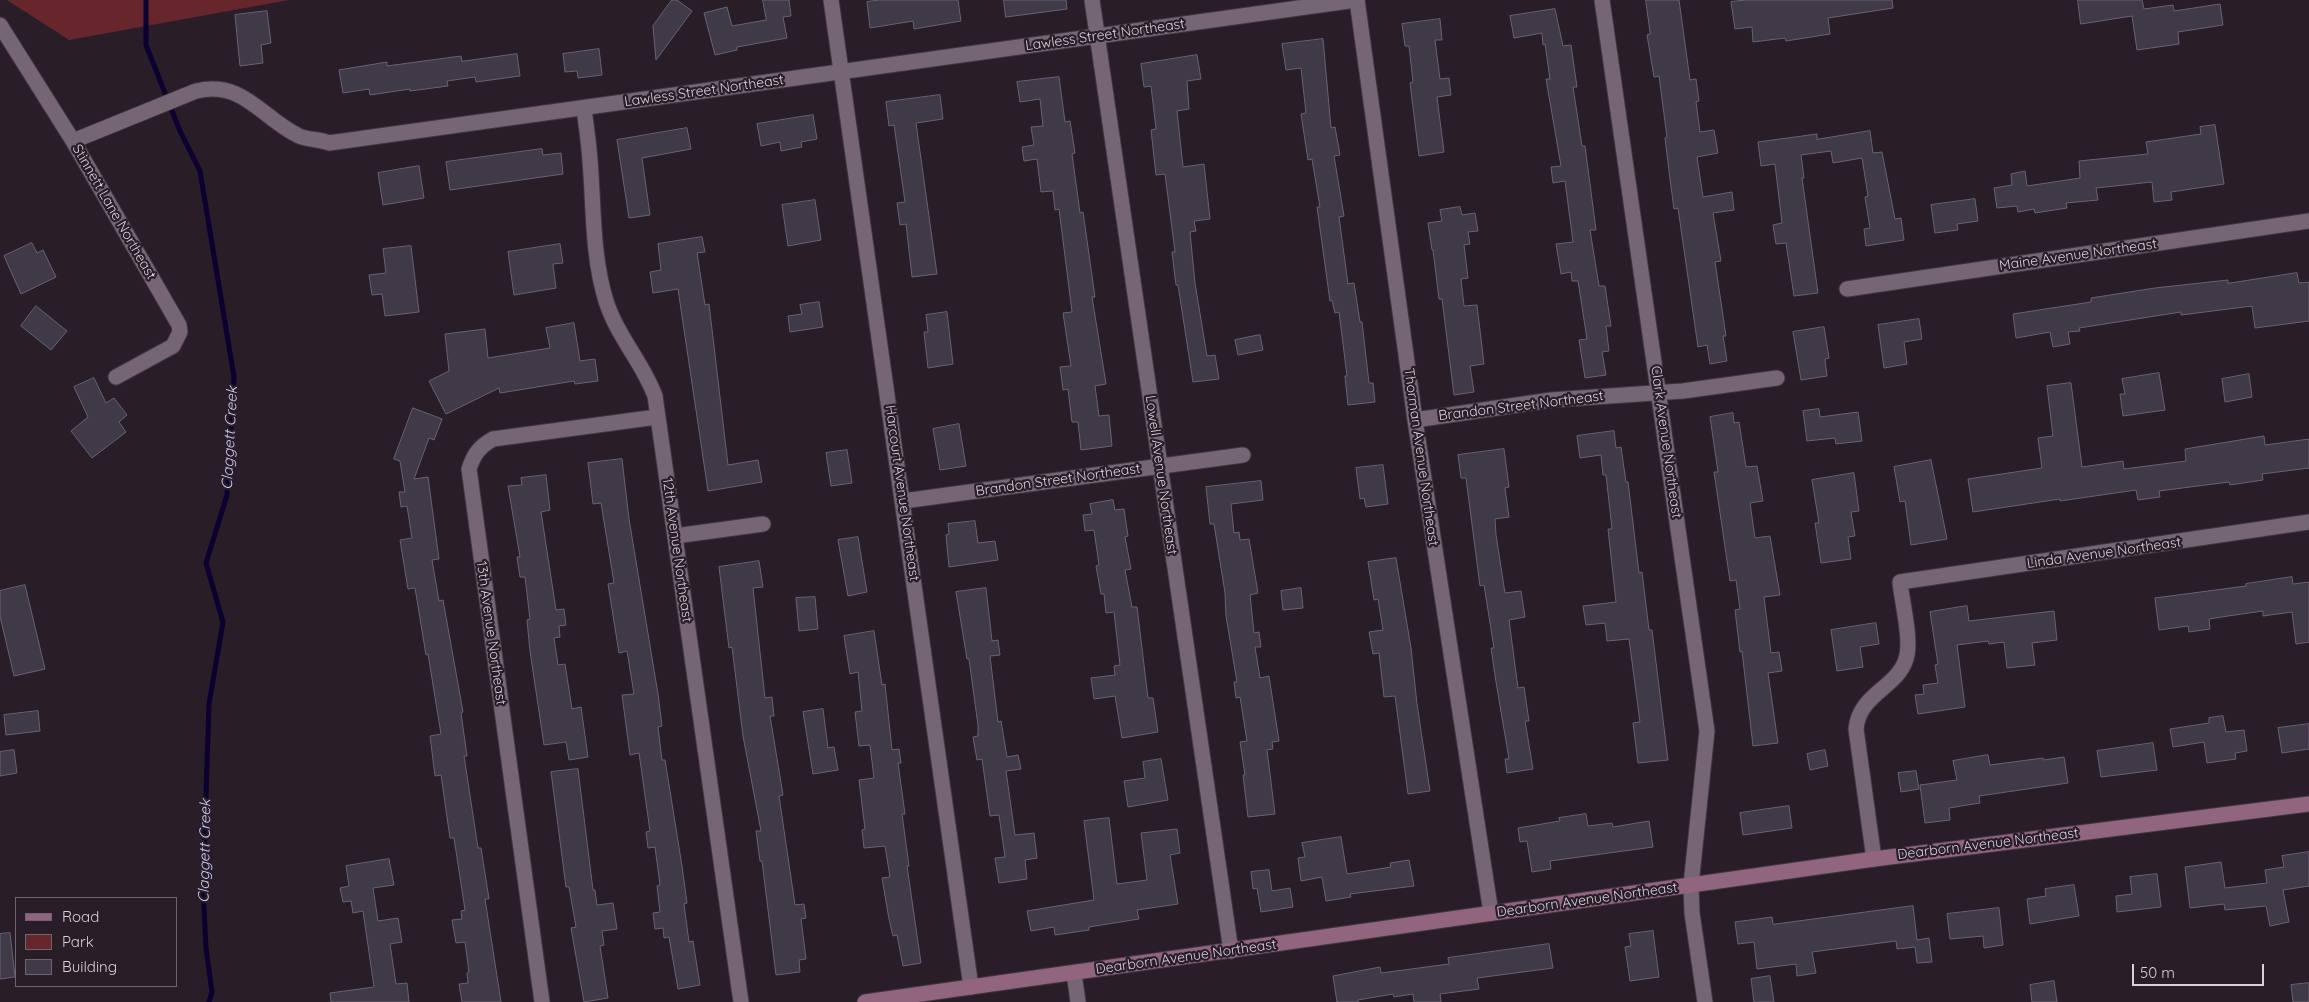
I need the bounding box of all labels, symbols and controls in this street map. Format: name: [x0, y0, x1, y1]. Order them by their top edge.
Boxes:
street label: Lawless Street Northeast: [1024, 15, 1186, 55]
street label: Lawless Street Northeast: [623, 71, 785, 111]
street label: Stinnett Lane Northeast: [68, 141, 160, 283]
street label: Maine Avenue Northeast: [1998, 236, 2158, 274]
street label: Clark Avenue Northeast: [1647, 365, 1685, 519]
street label: Thorman Avenue Northeast: [1400, 367, 1442, 547]
water label: Claggett Creek: [218, 386, 242, 490]
street label: Brandon Street Northeast: [1437, 388, 1605, 424]
street label: Lowell Avenue Northeast: [1141, 394, 1181, 556]
street label: Harcourt Avenue Northeast: [881, 404, 923, 582]
street label: Brandon Street Northeast: [974, 460, 1142, 500]
street label: 12th Avenue Northeast: [659, 477, 695, 623]
street label: Linda Avenue Northeast: [2026, 534, 2182, 572]
street label: 13th Avenue Northeast: [473, 560, 509, 706]
water label: Claggett Creek: [195, 799, 215, 903]
street label: Dearborn Avenue Northeast: [1896, 825, 2080, 863]
street label: Dearborn Avenue Northeast: [1495, 879, 1679, 921]
legend: [15, 897, 178, 987]
text: Road: [62, 907, 99, 926]
text: Park: [62, 932, 94, 951]
street label: Dearborn Avenue Northeast: [1094, 936, 1278, 978]
scale bar: [2134, 954, 2266, 986]
text: Building: [62, 957, 117, 976]
text: 50 m: [2140, 963, 2175, 982]

